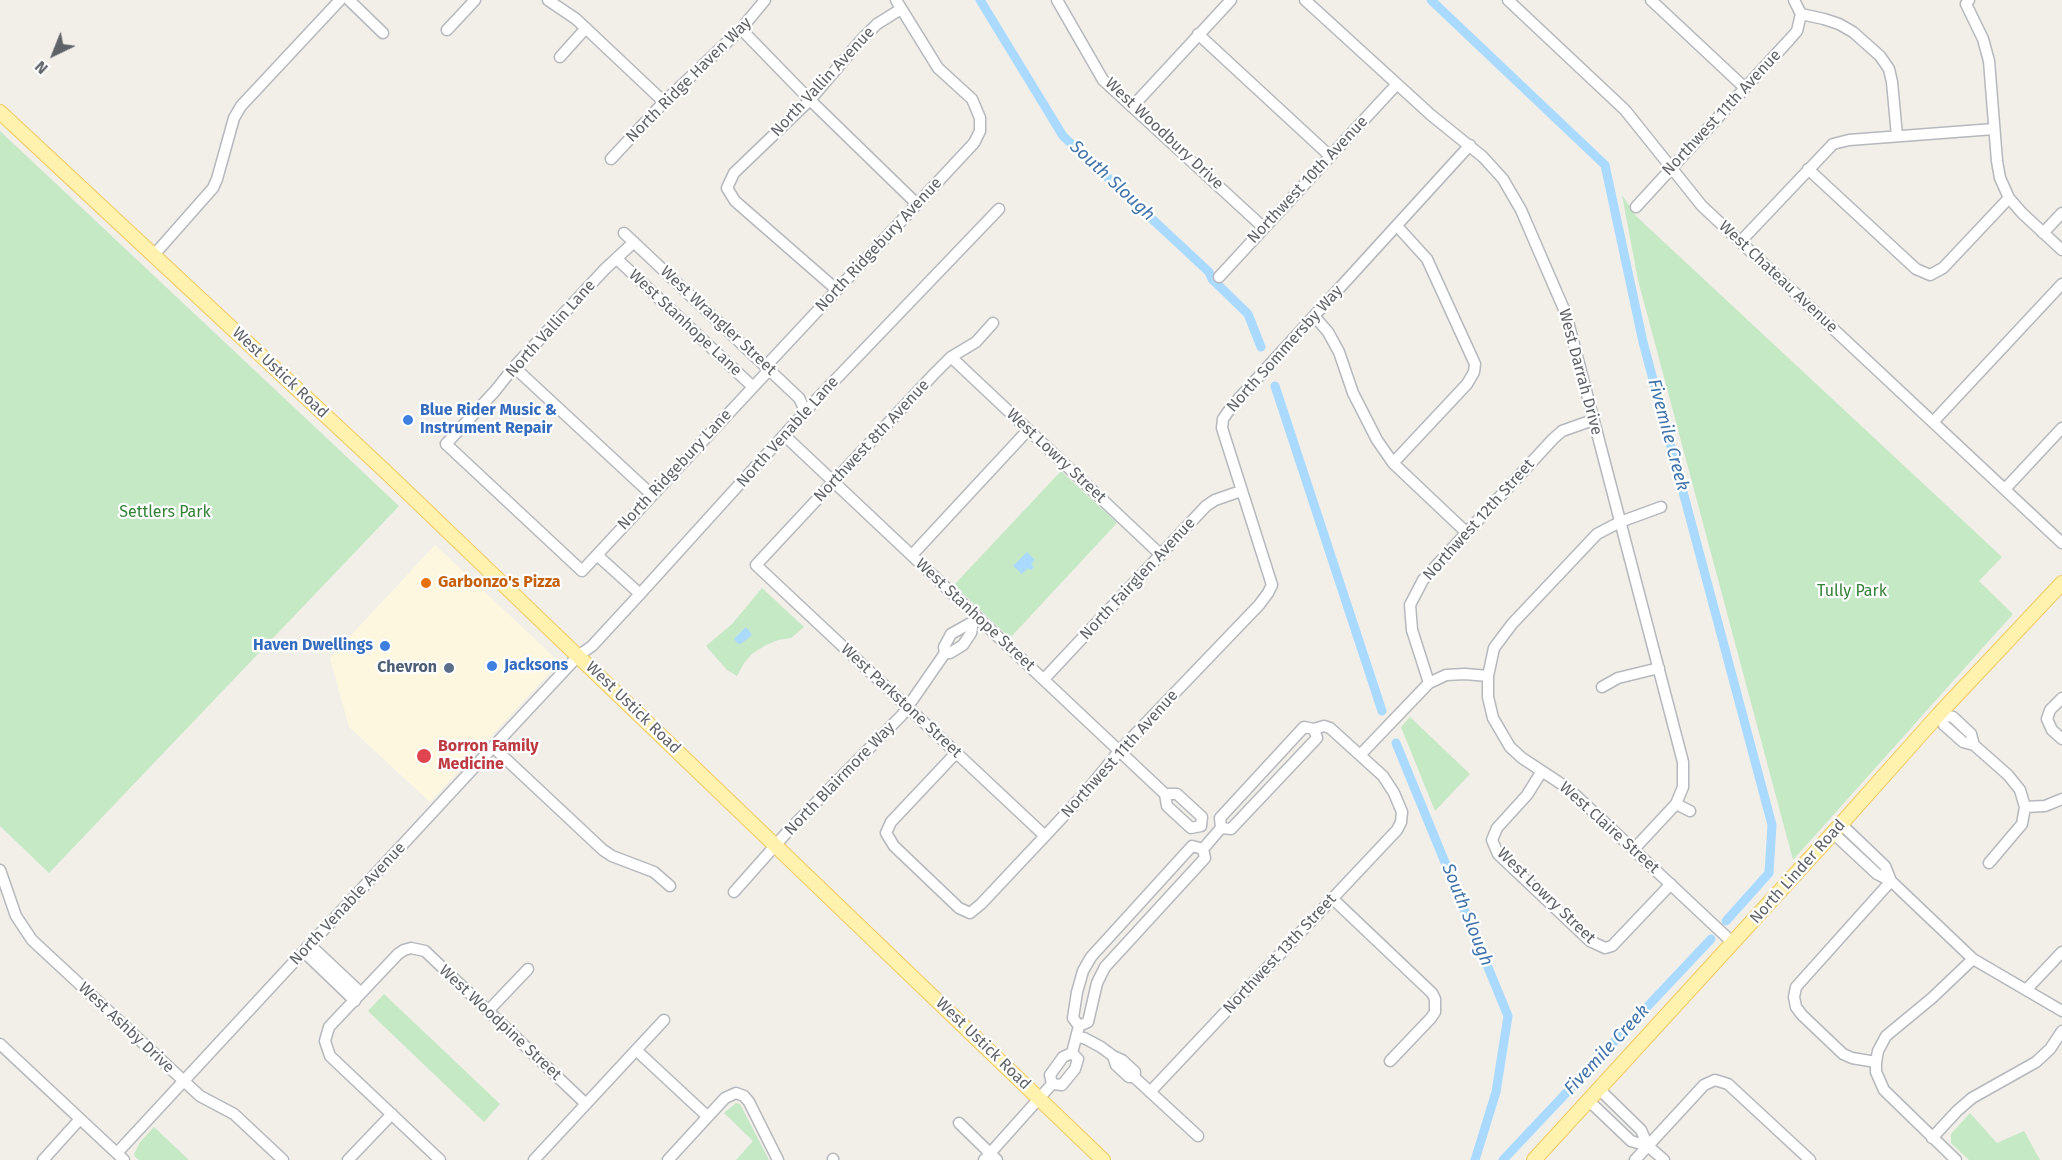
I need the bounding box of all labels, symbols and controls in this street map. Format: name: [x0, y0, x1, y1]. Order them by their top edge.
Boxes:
street label: North Ridge Haven Way: [622, 13, 756, 147]
street label: North Vallin Avenue: [767, 23, 879, 141]
north arrow: [24, 24, 84, 84]
street label: Northwest 11th Avenue: [1659, 46, 1785, 180]
text: N: [31, 57, 52, 78]
street label: West Woodbury Drive: [1101, 74, 1227, 194]
street label: Northwest 10th Avenue: [1244, 112, 1372, 248]
water label: South Slough: [1065, 136, 1159, 226]
street label: North Ridgebury Avenue: [812, 174, 946, 316]
street label: West Chateau Avenue: [1715, 217, 1841, 337]
street label: West Wrangler Street: [656, 262, 780, 380]
street label: West Stanhope Lane: [625, 266, 745, 380]
street label: North Vallin Lane: [502, 276, 600, 382]
street label: North Sommersby Way: [1223, 282, 1347, 416]
street label: West Darrah Drive: [1554, 307, 1606, 437]
street label: West Ustick Road: [228, 324, 332, 422]
street label: North Venable Lane: [733, 373, 843, 491]
street label: Northwest 8th Avenue: [810, 376, 934, 506]
water label: Fivemile Creek: [1643, 377, 1693, 493]
place label: Blue Rider Music & Instrument Repair: [420, 401, 557, 439]
street label: West Lowry Street: [1002, 405, 1110, 507]
street label: North Ridgebury Lane: [614, 406, 736, 534]
marker: Blue Rider Music & Instrument Repair: [401, 413, 415, 427]
street label: Northwest 12th Street: [1419, 455, 1539, 585]
park label: Settlers Park: [119, 503, 211, 523]
street label: North Fairglen Avenue: [1076, 514, 1200, 644]
street label: West Stanhope Street: [911, 555, 1039, 675]
place label: Garbonzo's Pizza: [438, 573, 561, 593]
marker: Garbonzo's Pizza: [419, 576, 433, 590]
park label: Tully Park: [1817, 582, 1887, 602]
place label: Haven Dwellings: [253, 636, 373, 656]
marker: Haven Dwellings: [378, 639, 392, 653]
street label: West Parkstone Street: [836, 640, 966, 762]
place label: Jacksons: [504, 656, 568, 676]
place label: Chevron: [377, 658, 437, 678]
street label: West Ustick Road: [582, 658, 684, 758]
marker: Jacksons: [485, 659, 499, 673]
marker: Chevron: [442, 661, 456, 675]
street label: Northwest 11th Avenue: [1058, 686, 1182, 822]
street label: North Blairmore Way: [781, 718, 899, 840]
place label: Borron Family Medicine: [438, 737, 538, 775]
marker: Borron Family Medicine: [415, 747, 433, 765]
street label: West Claire Street: [1555, 778, 1663, 878]
street label: North Linder Road: [1746, 816, 1850, 928]
street label: North Venable Avenue: [286, 838, 410, 970]
street label: West Lowry Street: [1493, 844, 1599, 948]
water label: South Slough: [1437, 861, 1497, 969]
street label: Northwest 13th Street: [1219, 890, 1341, 1018]
street label: West Woodpine Street: [435, 961, 565, 1085]
street label: West Ashby Drive: [74, 979, 178, 1077]
street label: West Ustick Road: [932, 994, 1034, 1094]
water label: Fivemile Creek: [1560, 1001, 1654, 1099]

